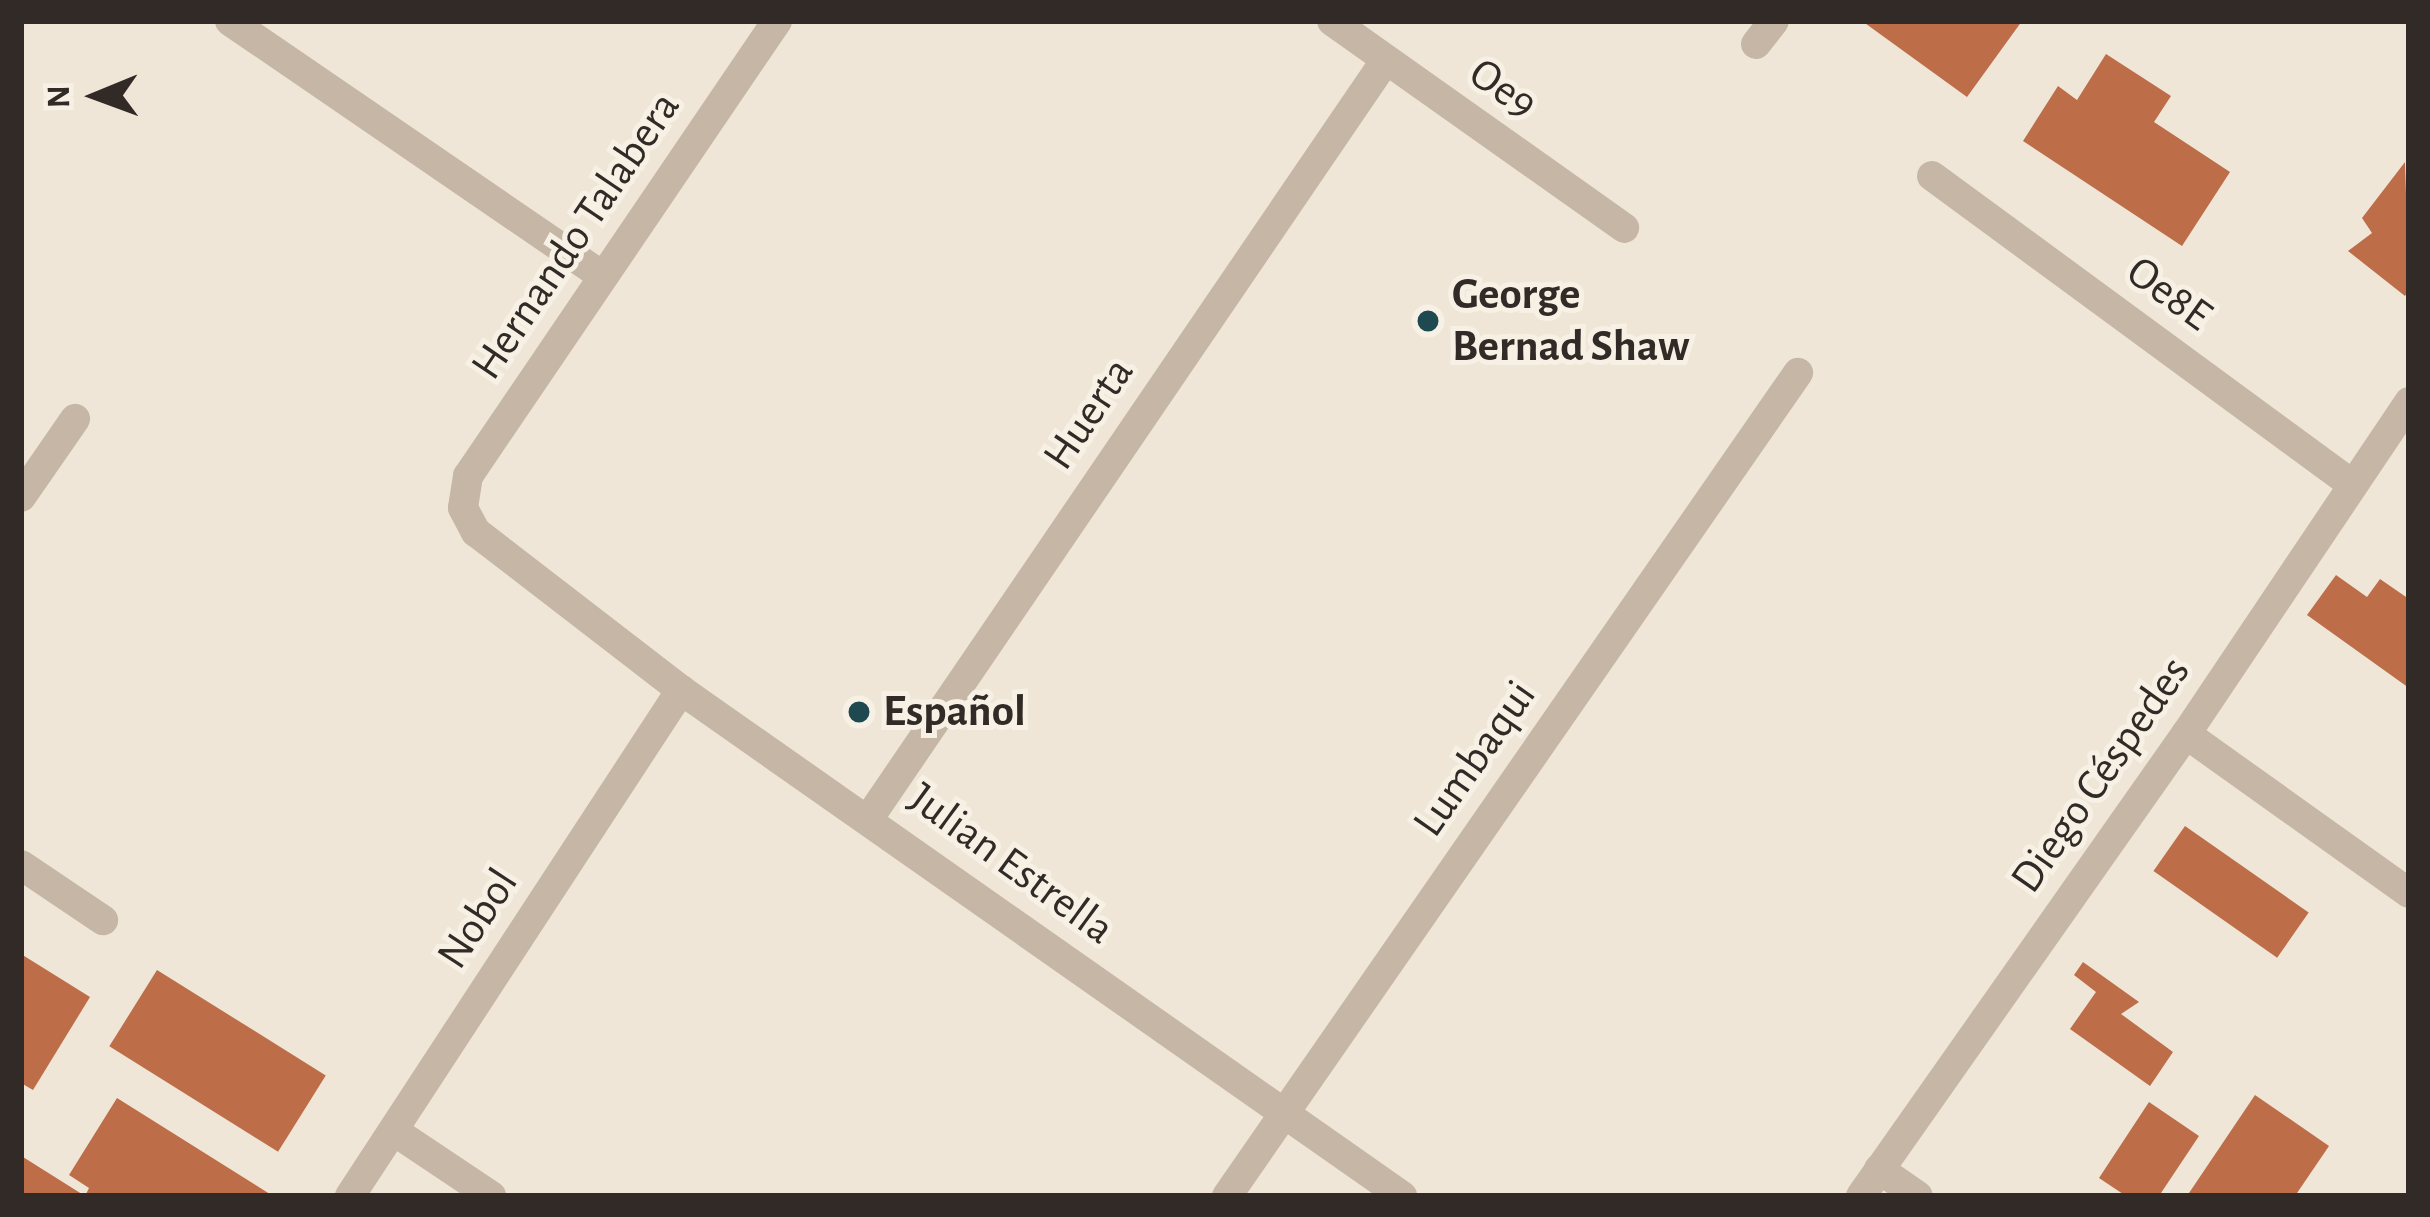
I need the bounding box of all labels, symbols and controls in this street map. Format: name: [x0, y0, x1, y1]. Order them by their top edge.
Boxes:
north arrow: [36, 36, 156, 156]
street label: Oe9: [1459, 47, 1547, 131]
street label: Hernando Talabera: [460, 82, 692, 390]
text: N: [43, 85, 76, 108]
street label: Oe8E: [2116, 245, 2222, 343]
place label: George Bernad Shaw: [1452, 268, 1689, 374]
marker: George Bernad Shaw: [1415, 308, 1441, 334]
street label: Huerta: [1032, 348, 1146, 480]
street label: Diego Céspedes: [2000, 646, 2202, 904]
street label: Lumbaqui: [1402, 671, 1548, 847]
place label: Español: [883, 685, 1026, 739]
marker: Español: [846, 699, 872, 725]
street label: Julian Estrella: [898, 772, 1124, 956]
street label: Nobol: [426, 859, 530, 979]

